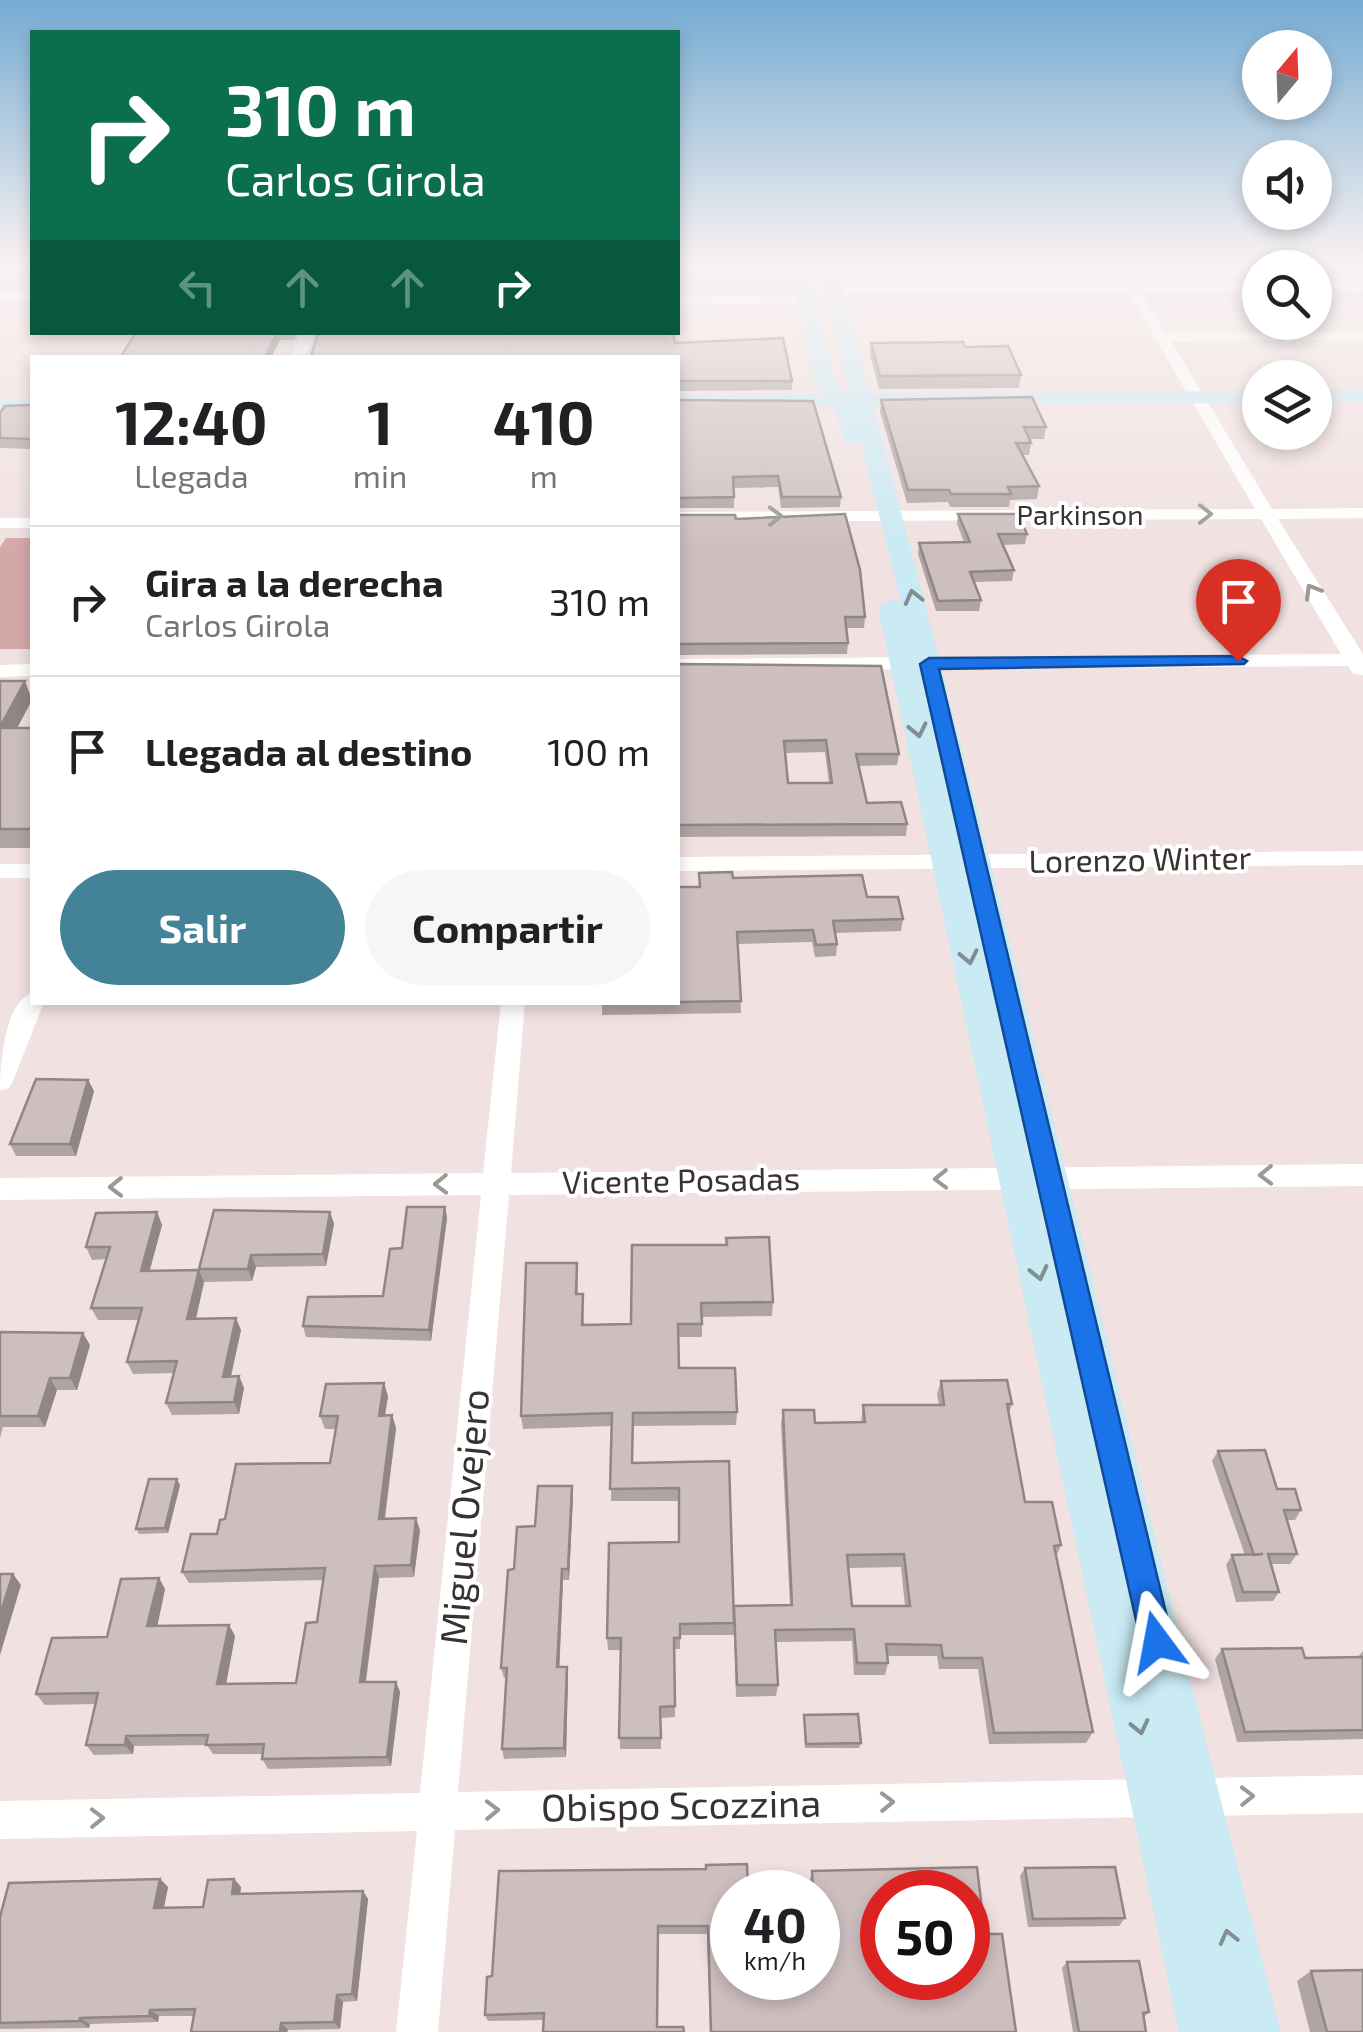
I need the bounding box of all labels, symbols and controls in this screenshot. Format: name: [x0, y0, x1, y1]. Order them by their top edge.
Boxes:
north arrow: [1242, 30, 1332, 120]
map controls: [1242, 30, 1332, 450]
text: 310 m: [225, 66, 416, 150]
icon: right: [60, 70, 190, 200]
button: sound: [1242, 140, 1332, 230]
text: Carlos Girola: [225, 151, 486, 205]
button: search: [1242, 250, 1332, 340]
icon: left: [170, 260, 225, 315]
icon: ahead: [275, 260, 330, 315]
icon: ahead: [380, 260, 435, 315]
icon: right: [485, 260, 540, 315]
button: layers: [1242, 360, 1332, 450]
text: 12:40: [115, 385, 268, 457]
text: 1: [367, 385, 393, 457]
text: 410: [493, 385, 595, 457]
text: Llegada: [134, 456, 249, 494]
text: min: [353, 456, 407, 494]
text: m: [530, 456, 558, 494]
street label: Parkinson: [1017, 497, 1143, 531]
one-way arrow: [1198, 503, 1213, 525]
one-way arrow: [768, 505, 783, 527]
text: Gira a la derecha: [145, 559, 444, 605]
pin: [1196, 559, 1281, 662]
icon: right: [60, 574, 115, 629]
icon: arrive: [1211, 574, 1266, 629]
text: 310 m: [549, 578, 650, 624]
one-way arrow: [1305, 584, 1324, 602]
one-way arrow: [903, 589, 924, 606]
text: Carlos Girola: [145, 605, 330, 643]
one-way arrow: [907, 722, 928, 739]
icon: arrive: [60, 724, 115, 779]
text: Llegada al destino: [145, 728, 473, 774]
text: 100 m: [547, 728, 650, 774]
street label: Lorenzo Winter: [1028, 837, 1252, 879]
button: Salir: [60, 870, 345, 985]
button: Compartir: [365, 870, 650, 985]
one-way arrow: [957, 948, 978, 965]
street label: Vicente Posadas: [562, 1158, 800, 1200]
one-way arrow: [1257, 1165, 1273, 1186]
one-way arrow: [932, 1168, 948, 1189]
one-way arrow: [432, 1173, 448, 1195]
one-way arrow: [107, 1176, 122, 1198]
one-way arrow: [1027, 1264, 1048, 1281]
street label: Miguel Ovejero: [429, 1387, 497, 1647]
position arrow: [1105, 1590, 1209, 1694]
one-way arrow: [1128, 1718, 1149, 1735]
street label: Obispo Scozzina: [541, 1779, 821, 1829]
one-way arrow: [1240, 1786, 1256, 1807]
one-way arrow: [880, 1792, 896, 1813]
one-way arrow: [486, 1799, 501, 1821]
one-way arrow: [90, 1807, 106, 1828]
speed limit sign: 50: [860, 1870, 990, 2000]
text: 40: [743, 1893, 807, 1953]
one-way arrow: [1219, 1929, 1240, 1947]
text: km/h: [744, 1945, 806, 1975]

